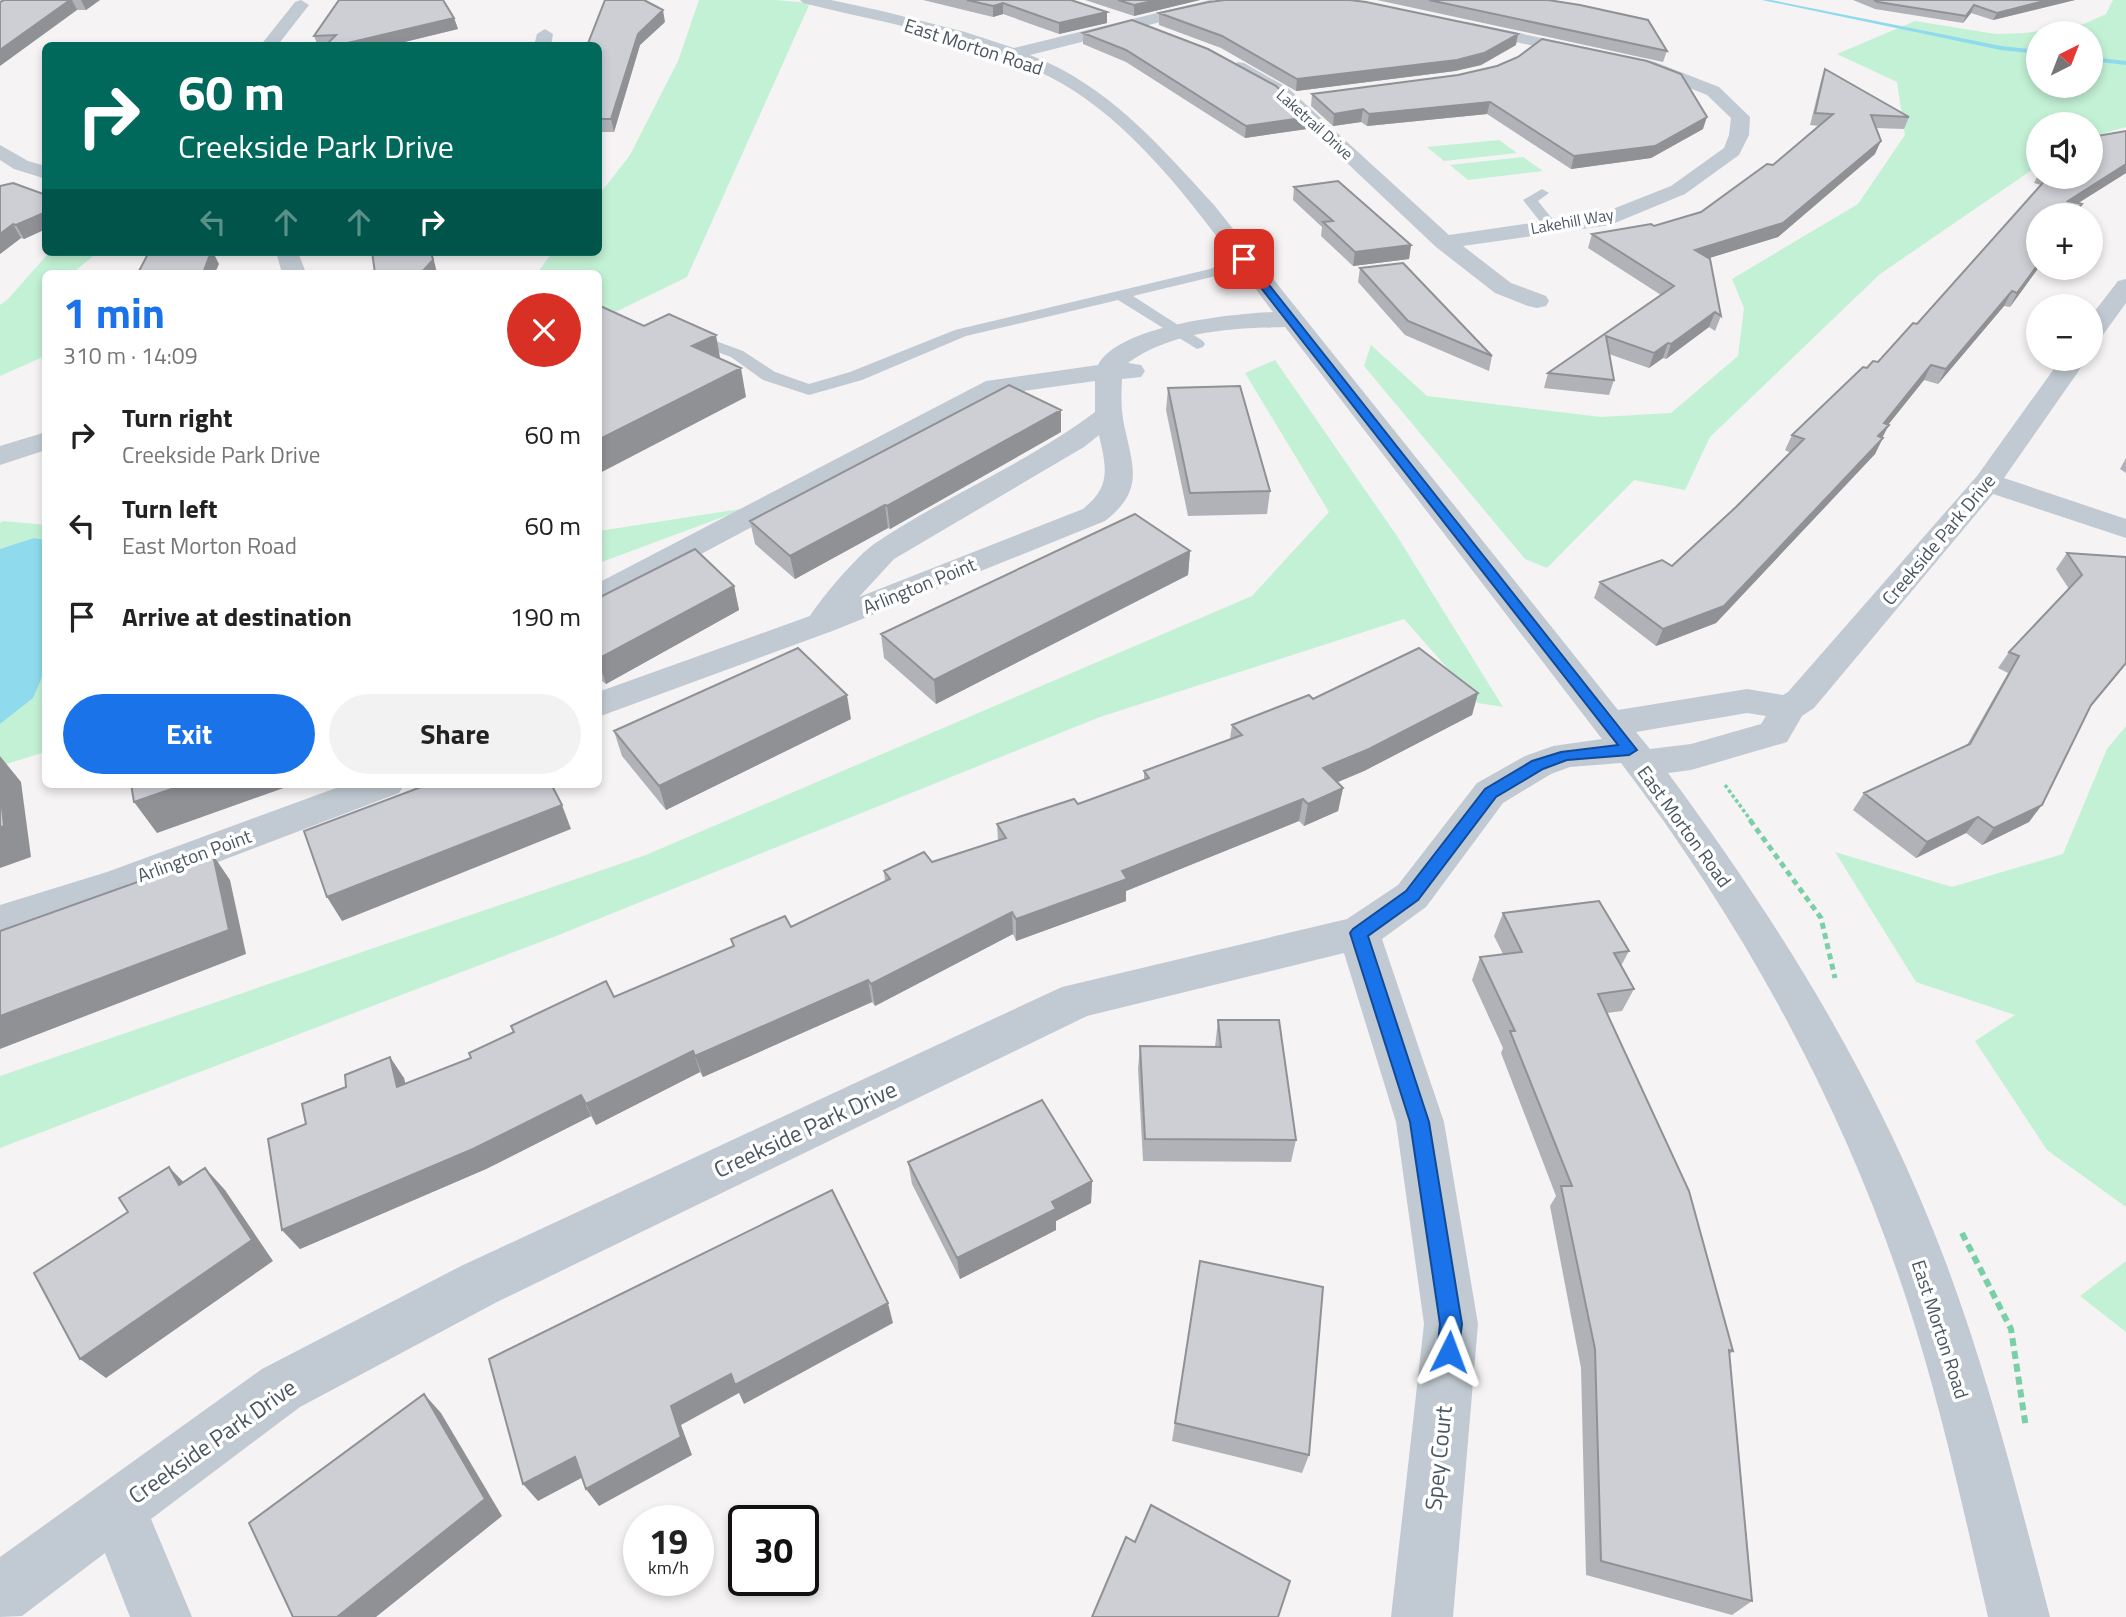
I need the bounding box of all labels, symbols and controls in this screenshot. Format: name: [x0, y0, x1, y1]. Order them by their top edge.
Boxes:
street label: East Morton Road: [901, 10, 1047, 82]
north arrow: [2026, 21, 2104, 98]
map controls: [2026, 21, 2103, 371]
text: 60 m: [178, 54, 285, 129]
icon: right: [63, 70, 154, 161]
street label: Laketrail Drive: [1271, 83, 1359, 165]
button: sound: [2026, 112, 2103, 189]
text: Creekside Park Drive: [178, 122, 454, 170]
street label: Lakehill Way: [1529, 202, 1616, 240]
icon: left: [194, 203, 232, 241]
icon: ahead: [267, 203, 305, 241]
icon: ahead: [340, 203, 378, 241]
icon: right: [413, 203, 451, 241]
button: +: [2026, 203, 2103, 280]
pin: [1214, 229, 1274, 289]
icon: arrive: [1225, 240, 1263, 278]
text: 1 min: [63, 280, 165, 344]
button: close: [507, 293, 581, 367]
button: −: [2026, 294, 2103, 371]
text: 310 m · 14:09: [63, 338, 198, 373]
text: Turn right: [122, 398, 233, 437]
text: 60 m: [524, 415, 581, 454]
icon: right: [63, 416, 101, 454]
text: Creekside Park Drive: [122, 437, 320, 472]
street label: Creekside Park Drive: [1874, 467, 2002, 611]
text: Turn left: [122, 489, 217, 528]
text: 60 m: [524, 506, 581, 545]
icon: left: [63, 507, 101, 545]
text: East Morton Road: [122, 528, 297, 563]
street label: Arlington Point: [858, 549, 980, 621]
text: Arrive at destination: [122, 597, 352, 636]
text: 190 m: [510, 597, 581, 636]
icon: arrive: [63, 598, 101, 636]
button: Exit: [63, 694, 315, 774]
button: Share: [329, 694, 581, 774]
street label: East Morton Road: [1631, 759, 1739, 893]
street label: Arlington Point: [133, 821, 256, 889]
street label: Creekside Park Drive: [708, 1071, 902, 1187]
street label: East Morton Road: [1905, 1256, 1977, 1402]
position arrow: [1412, 1315, 1486, 1389]
street label: Creekside Park Drive: [121, 1370, 303, 1512]
street label: Spey Court: [1415, 1404, 1461, 1512]
speed limit sign: 30: [728, 1505, 819, 1596]
text: 19: [649, 1514, 688, 1568]
text: km/h: [648, 1554, 689, 1581]

